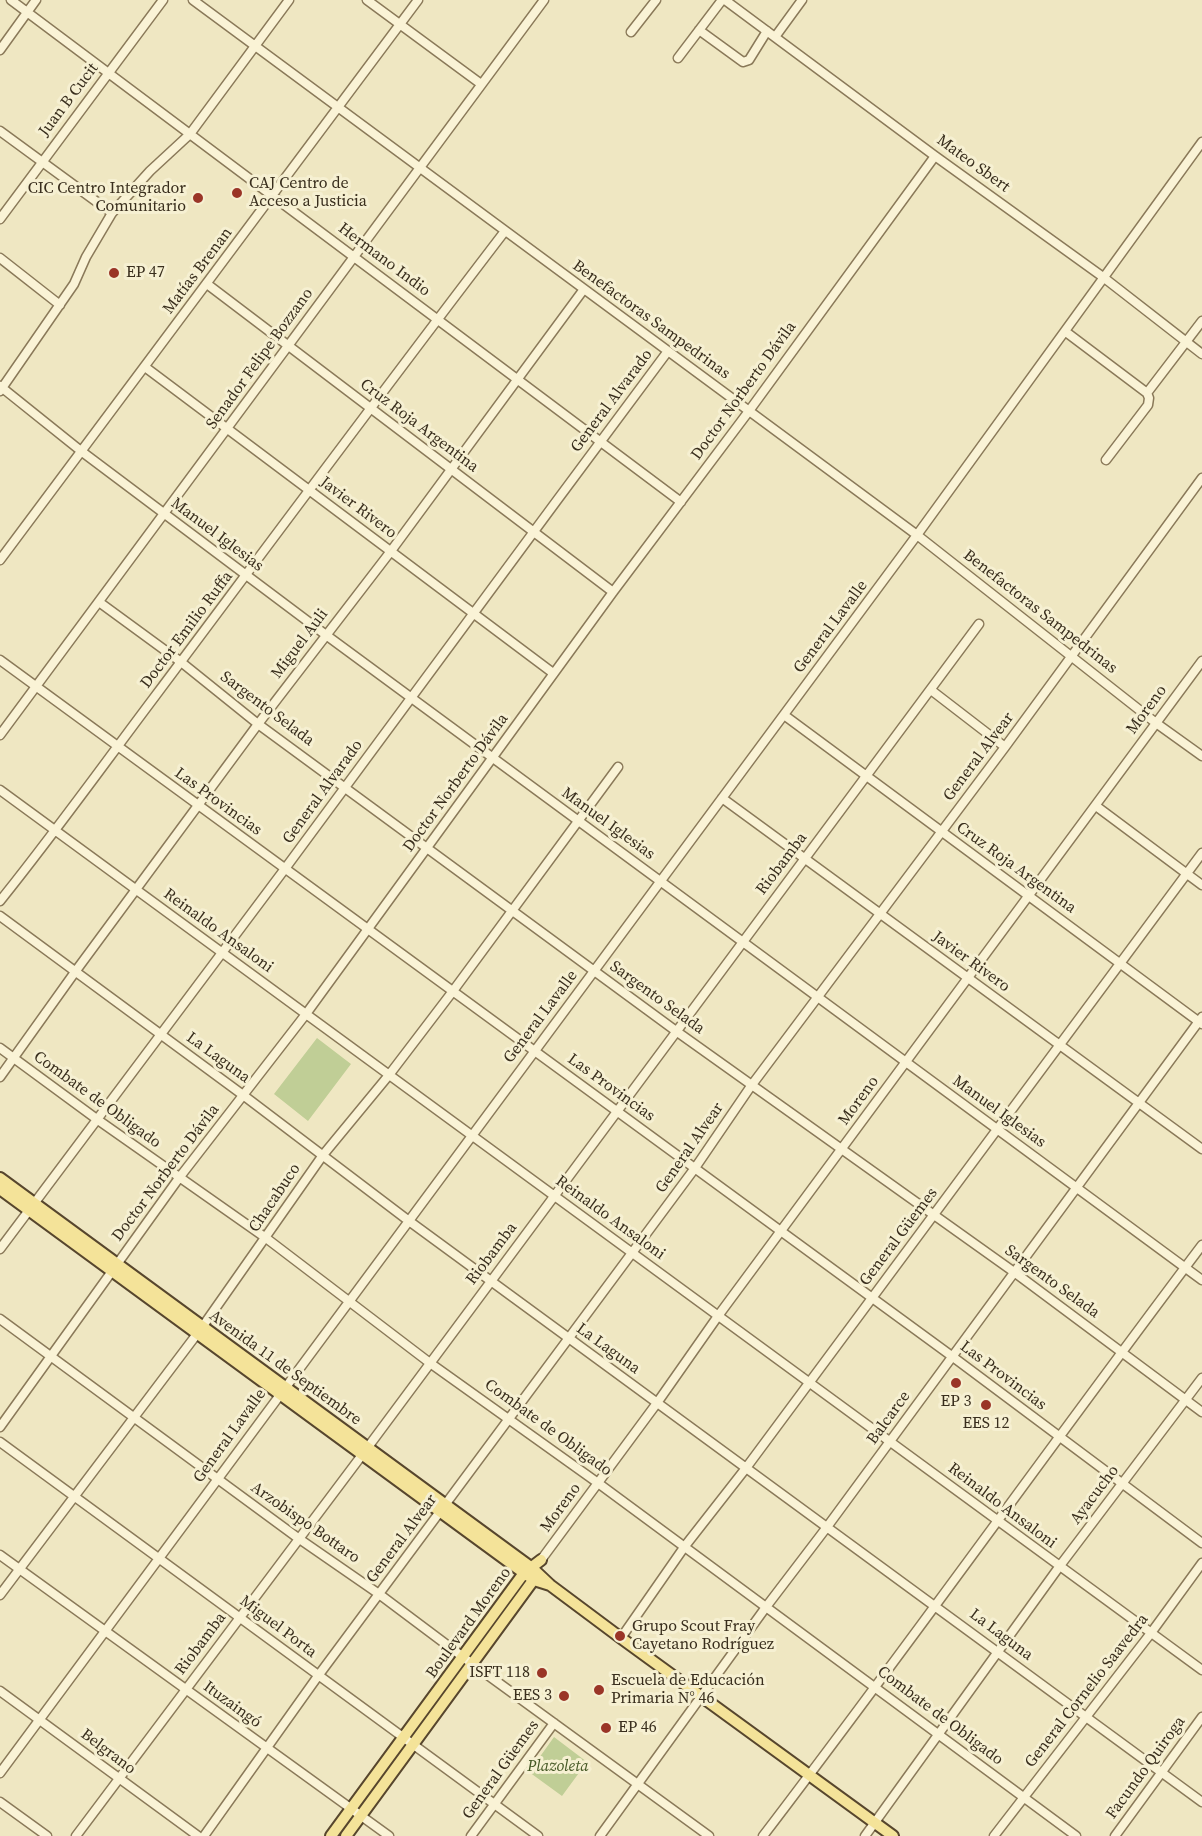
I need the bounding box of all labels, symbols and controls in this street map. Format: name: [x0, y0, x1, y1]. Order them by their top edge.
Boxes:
street label: Juan B Cucit: [35, 59, 103, 141]
street label: Mateo Sbert: [933, 131, 1013, 197]
place label: CAJ Centro de Acceso a Justicia: [249, 174, 367, 212]
place label: CIC Centro Integrador Comunitario: [28, 179, 186, 217]
marker: CAJ Centro de Acceso a Justicia: [230, 186, 244, 200]
marker: CIC Centro Integrador Comunitario: [191, 191, 205, 205]
street label: Hermano Indio: [334, 219, 434, 301]
street label: Matías Brenan: [159, 224, 237, 318]
street label: Benefactoras Sampedrinas: [568, 256, 734, 384]
place label: EP 47: [126, 263, 165, 283]
marker: EP 47: [107, 266, 121, 280]
street label: Senador Felipe Bozzano: [202, 285, 318, 433]
street label: Doctor Norberto Dávila: [687, 318, 801, 464]
street label: General Alvarado: [567, 346, 657, 456]
street label: Cruz Roja Argentina: [356, 375, 482, 477]
street label: Javier Rivero: [316, 473, 400, 543]
street label: Manuel Iglesias: [167, 494, 267, 576]
street label: Benefactoras Sampedrinas: [959, 546, 1121, 678]
street label: Doctor Emilio Ruffa: [137, 568, 237, 692]
street label: General Lavalle: [790, 577, 872, 677]
street label: Miguel Auli: [268, 605, 332, 683]
street label: Sargento Selada: [216, 667, 318, 751]
street label: Moreno: [1123, 682, 1171, 738]
street label: General Alvear: [939, 709, 1019, 805]
street label: Doctor Norberto Dávila: [399, 710, 513, 856]
street label: General Alvarado: [279, 736, 367, 848]
street label: Las Provincias: [171, 764, 265, 840]
street label: Manuel Iglesias: [557, 784, 659, 864]
street label: Cruz Roja Argentina: [952, 818, 1080, 918]
street label: Riobamba: [752, 829, 812, 899]
street label: Reinaldo Ansaloni: [159, 885, 277, 977]
street label: Javier Rivero: [928, 927, 1014, 997]
street label: Sargento Selada: [606, 957, 708, 1039]
street label: General Lavalle: [500, 967, 582, 1067]
street label: La Laguna: [182, 1028, 254, 1088]
street label: Combate de Obligado: [30, 1047, 164, 1153]
street label: Las Provincias: [564, 1050, 658, 1126]
street label: Manuel Iglesias: [948, 1072, 1050, 1152]
street label: Moreno: [835, 1073, 883, 1129]
street label: General Alvear: [652, 1099, 728, 1197]
street label: Doctor Norberto Dávila: [108, 1101, 224, 1245]
street label: Chacabuco: [245, 1160, 305, 1236]
street label: Reinaldo Ansaloni: [551, 1172, 669, 1264]
street label: General Güemes: [856, 1184, 942, 1290]
street label: Riobamba: [462, 1219, 522, 1289]
street label: Sargento Selada: [1001, 1241, 1103, 1323]
street label: Avenida 11 de Septiembre: [205, 1306, 365, 1430]
street label: La Laguna: [572, 1319, 644, 1379]
street label: Las Provincias: [956, 1337, 1050, 1415]
street label: Combate de Obligado: [481, 1375, 615, 1481]
marker: EP 3: [949, 1376, 963, 1390]
street label: General Lavalle: [190, 1385, 270, 1487]
street label: Balcarce: [863, 1388, 915, 1448]
place label: EP 3: [941, 1392, 971, 1412]
marker: EES 12: [979, 1398, 993, 1412]
place label: EES 12: [962, 1414, 1010, 1434]
street label: Reinaldo Ansaloni: [944, 1459, 1060, 1553]
street label: Ayacucho: [1067, 1462, 1123, 1528]
street label: Arzobispo Bottaro: [247, 1478, 363, 1568]
street label: Moreno: [537, 1480, 585, 1536]
street label: General Alvear: [362, 1491, 442, 1587]
street label: Boulevard Moreno: [422, 1564, 516, 1682]
street label: Miguel Porta: [236, 1592, 320, 1662]
street label: La Laguna: [966, 1605, 1036, 1665]
street label: Riobamba: [171, 1609, 231, 1679]
street label: General Cornelio Saavedra: [1021, 1610, 1153, 1772]
place label: Grupo Scout Fray Cayetano Rodríguez: [632, 1617, 774, 1655]
marker: Grupo Scout Fray Cayetano Rodríguez: [613, 1629, 627, 1643]
street label: Combate de Obligado: [873, 1662, 1007, 1770]
place label: ISFT 118: [469, 1663, 530, 1683]
marker: ISFT 118: [535, 1666, 549, 1680]
place label: Escuela de Educación Primaria N° 46: [611, 1671, 765, 1709]
street label: Ituzaingó: [199, 1678, 265, 1732]
marker: Escuela de Educación Primaria N° 46: [592, 1683, 606, 1697]
place label: EES 3: [513, 1686, 552, 1706]
marker: EES 3: [557, 1689, 571, 1703]
street label: Facundo Quiroga: [1102, 1713, 1190, 1823]
street label: General Güemes: [459, 1717, 543, 1823]
place label: EP 46: [618, 1718, 657, 1738]
marker: EP 46: [599, 1721, 613, 1735]
street label: Belgrano: [77, 1725, 139, 1779]
park label: Plazoleta: [527, 1757, 589, 1777]

